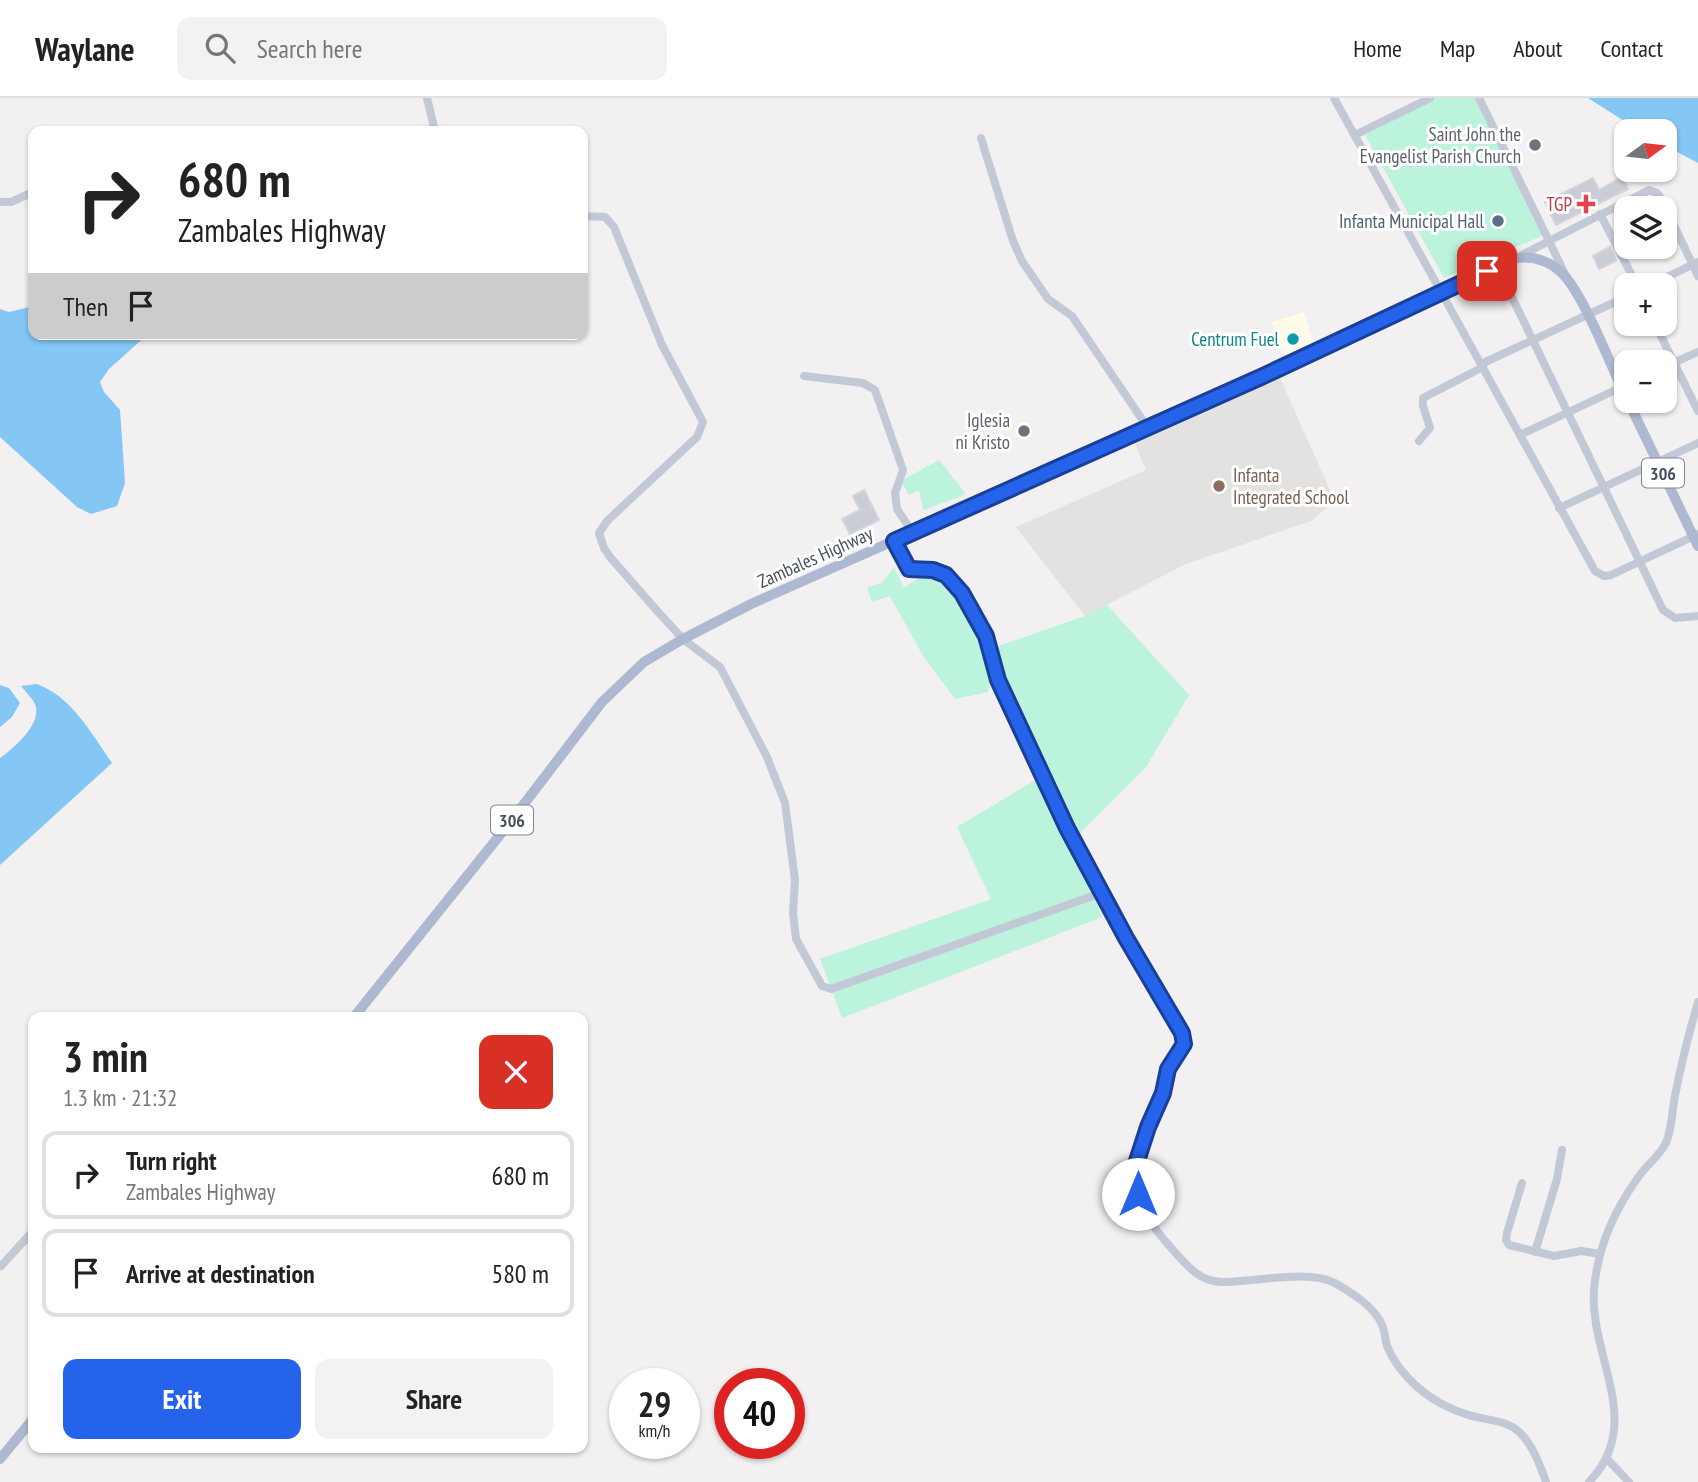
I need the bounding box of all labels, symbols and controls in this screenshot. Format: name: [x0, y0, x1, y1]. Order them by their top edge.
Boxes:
search box: [177, 17, 667, 80]
text: Waylane: [35, 27, 135, 70]
icon: search: [201, 29, 239, 67]
text: Search here: [257, 32, 362, 65]
text: Home: [1353, 33, 1402, 64]
text: Map: [1440, 33, 1475, 64]
text: About: [1513, 33, 1562, 64]
text: Contact: [1600, 33, 1663, 64]
north arrow: [1614, 119, 1676, 182]
map controls: [1614, 119, 1677, 413]
place label: Saint John the Evangelist Parish Church: [1360, 122, 1521, 168]
marker: Saint John the Evangelist Parish Church: [1527, 137, 1543, 153]
text: 680 m: [178, 147, 291, 211]
icon: right: [63, 154, 154, 245]
place label: TGP: [1546, 192, 1572, 216]
marker: TGP: [1578, 196, 1594, 212]
button: layers: [1614, 196, 1677, 259]
text: Zambales Highway: [178, 209, 386, 251]
place label: Infanta Municipal Hall: [1339, 209, 1485, 233]
marker: Infanta Municipal Hall: [1490, 213, 1506, 229]
pin: [1457, 241, 1517, 301]
icon: arrive: [1468, 252, 1506, 290]
button: +: [1614, 273, 1677, 336]
icon: arrive: [122, 287, 160, 325]
text: Then: [63, 290, 108, 323]
place label: Centrum Fuel: [1191, 327, 1280, 351]
marker: Centrum Fuel: [1285, 331, 1301, 347]
button: −: [1614, 350, 1677, 413]
place label: Iglesia ni Kristo: [956, 408, 1010, 454]
marker: Iglesia ni Kristo: [1016, 423, 1032, 439]
road number: 306: [1642, 458, 1684, 488]
place label: Infanta Integrated School: [1233, 463, 1349, 509]
marker: Infanta Integrated School: [1211, 478, 1227, 494]
street label: Zambales Highway: [754, 521, 877, 593]
road number: 306: [491, 806, 533, 834]
text: 3 min: [63, 1029, 148, 1084]
button: close: [479, 1035, 553, 1109]
text: 1.3 km · 21:32: [63, 1083, 177, 1112]
text: Turn right: [126, 1144, 217, 1177]
icon: right: [67, 1156, 105, 1194]
position arrow: [1101, 1157, 1175, 1231]
text: 680 m: [491, 1159, 549, 1192]
text: Zambales Highway: [126, 1177, 275, 1206]
icon: arrive: [67, 1254, 105, 1292]
text: Arrive at destination: [126, 1257, 315, 1290]
text: 580 m: [491, 1257, 549, 1290]
button: Exit: [63, 1359, 301, 1439]
button: Share: [315, 1359, 553, 1439]
speed limit sign: 40: [714, 1368, 805, 1459]
text: 29: [638, 1381, 671, 1427]
text: km/h: [639, 1419, 670, 1442]

